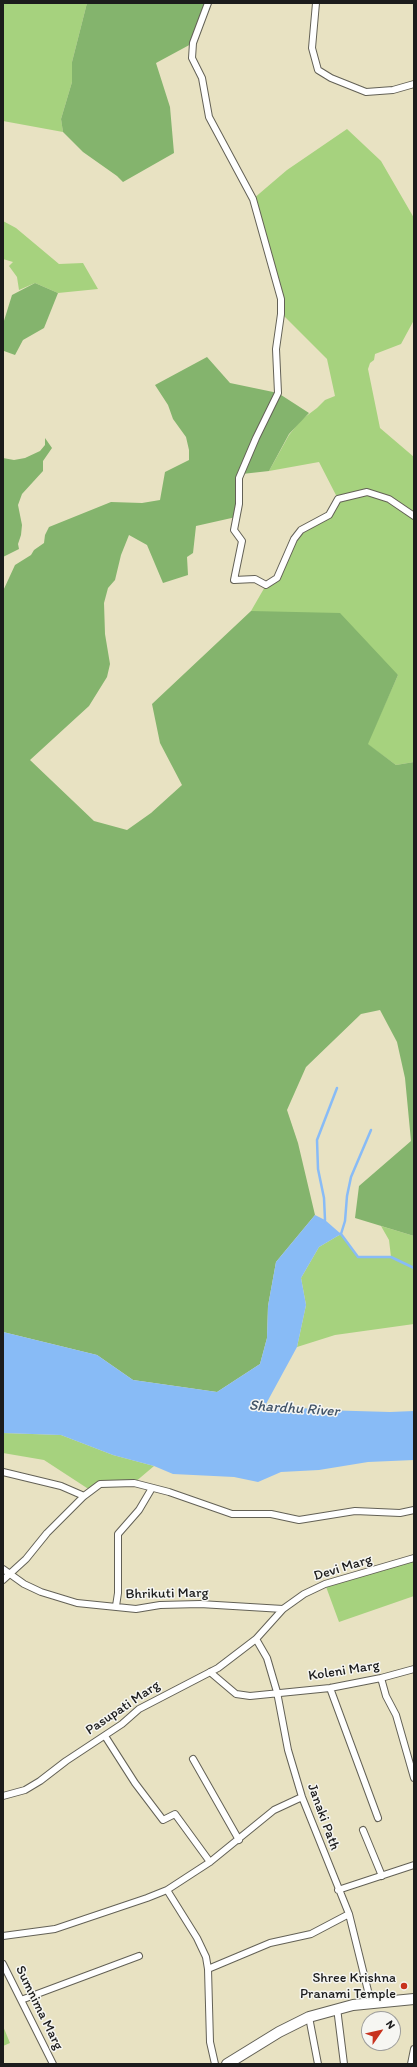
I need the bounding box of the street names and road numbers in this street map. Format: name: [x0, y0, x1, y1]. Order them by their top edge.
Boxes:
street label: Devi Marg: [312, 1551, 374, 1585]
street label: Bhrikuti Marg: [125, 1585, 209, 1603]
street label: Koleni Marg: [307, 1657, 381, 1685]
street label: Pasupati Marg: [83, 1677, 163, 1739]
street label: Janaki Path: [303, 1781, 343, 1853]
street label: Sumnima Marg: [11, 1963, 67, 2053]

